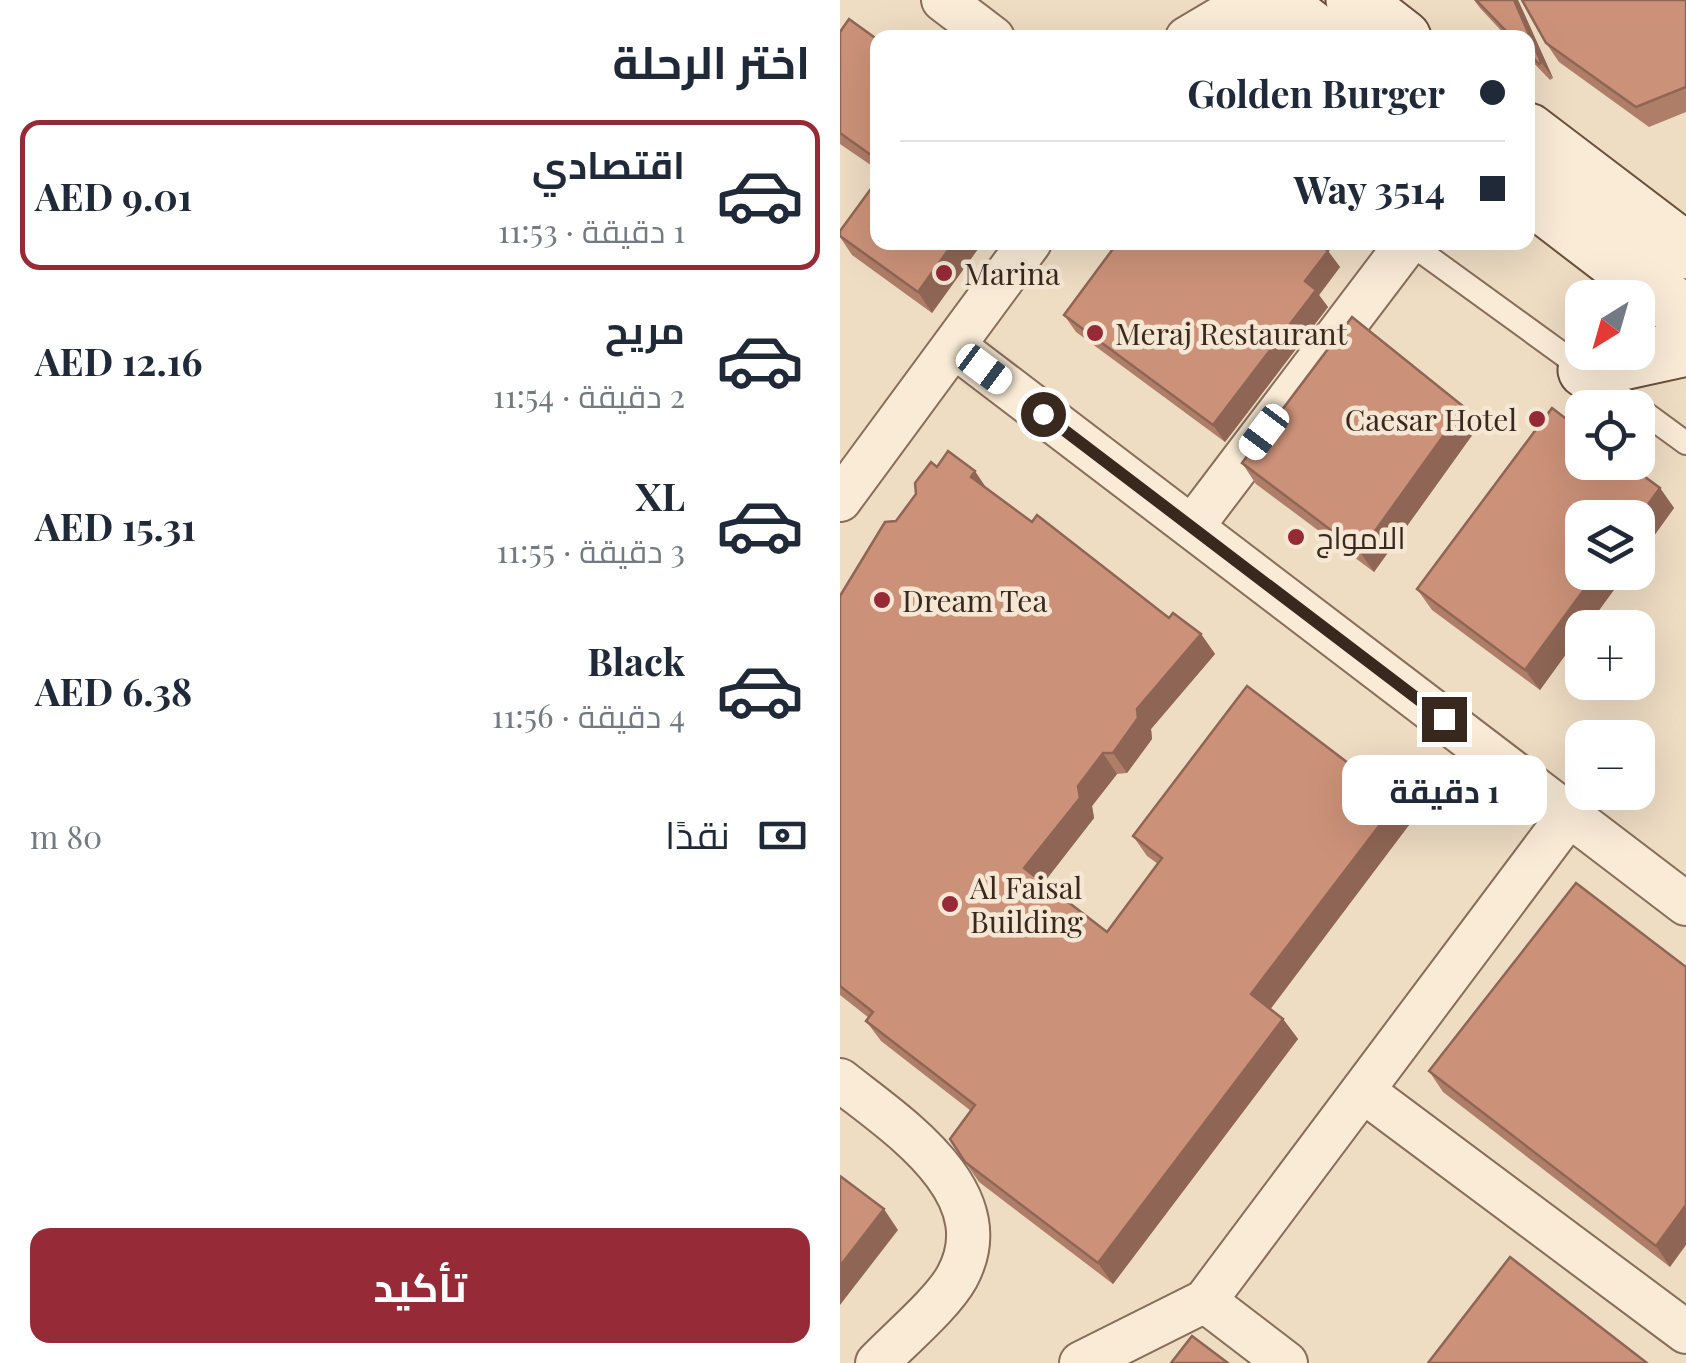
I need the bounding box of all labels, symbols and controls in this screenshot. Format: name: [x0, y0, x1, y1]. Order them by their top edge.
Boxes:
text: اختر الرحلة: [612, 30, 810, 90]
text: Golden Burger: [1187, 67, 1445, 118]
text: اقتصادي: [532, 138, 685, 189]
icon: car: [715, 150, 805, 240]
text: Way 3514: [1294, 163, 1445, 214]
text: AED 9.01: [35, 170, 192, 221]
text: 1 دقيقة · 11:53: [498, 208, 685, 251]
place label: Marina: [964, 253, 1060, 293]
marker: Marina: [933, 262, 955, 284]
north arrow: [1565, 280, 1655, 370]
map controls: [1565, 280, 1655, 810]
text: مريح: [605, 303, 685, 354]
place label: Meraj Restaurant: [1115, 313, 1348, 353]
icon: car: [715, 315, 805, 405]
marker: Meraj Restaurant: [1084, 322, 1106, 344]
text: AED 12.16: [35, 335, 203, 386]
car: [951, 339, 1017, 399]
text: 2 دقيقة · 11:54: [493, 373, 685, 416]
button: locate: [1565, 390, 1655, 480]
route start: [1021, 392, 1066, 437]
car: [1234, 399, 1294, 465]
place label: Caesar Hotel: [1345, 399, 1517, 439]
marker: Caesar Hotel: [1526, 408, 1548, 430]
text: XL: [636, 470, 685, 521]
icon: car: [715, 480, 805, 570]
text: AED 15.31: [35, 500, 196, 551]
button: layers: [1565, 500, 1655, 590]
place label: الامواج: [1316, 517, 1405, 559]
marker: الامواج: [1285, 526, 1307, 548]
text: 3 دقيقة · 11:55: [496, 528, 685, 571]
place label: Dream Tea: [902, 580, 1047, 620]
marker: Dream Tea: [871, 589, 893, 611]
button: +: [1565, 610, 1655, 700]
text: Black: [587, 635, 685, 686]
icon: car: [715, 645, 805, 735]
text: AED 6.38: [35, 665, 192, 716]
text: 4 دقيقة · 11:56: [492, 693, 685, 736]
route end: [1422, 697, 1467, 742]
button: −: [1565, 720, 1655, 810]
callout: 1 دقيقة: [1342, 754, 1546, 824]
text: 1 دقيقة: [1389, 768, 1500, 811]
text: نقدًا: [665, 808, 730, 859]
icon: cash: [755, 808, 810, 863]
text: 80 m: [30, 814, 102, 857]
place label: Al Faisal Building: [969, 867, 1083, 941]
marker: Al Faisal Building: [939, 893, 961, 915]
button: تأكيد: [30, 1228, 810, 1343]

